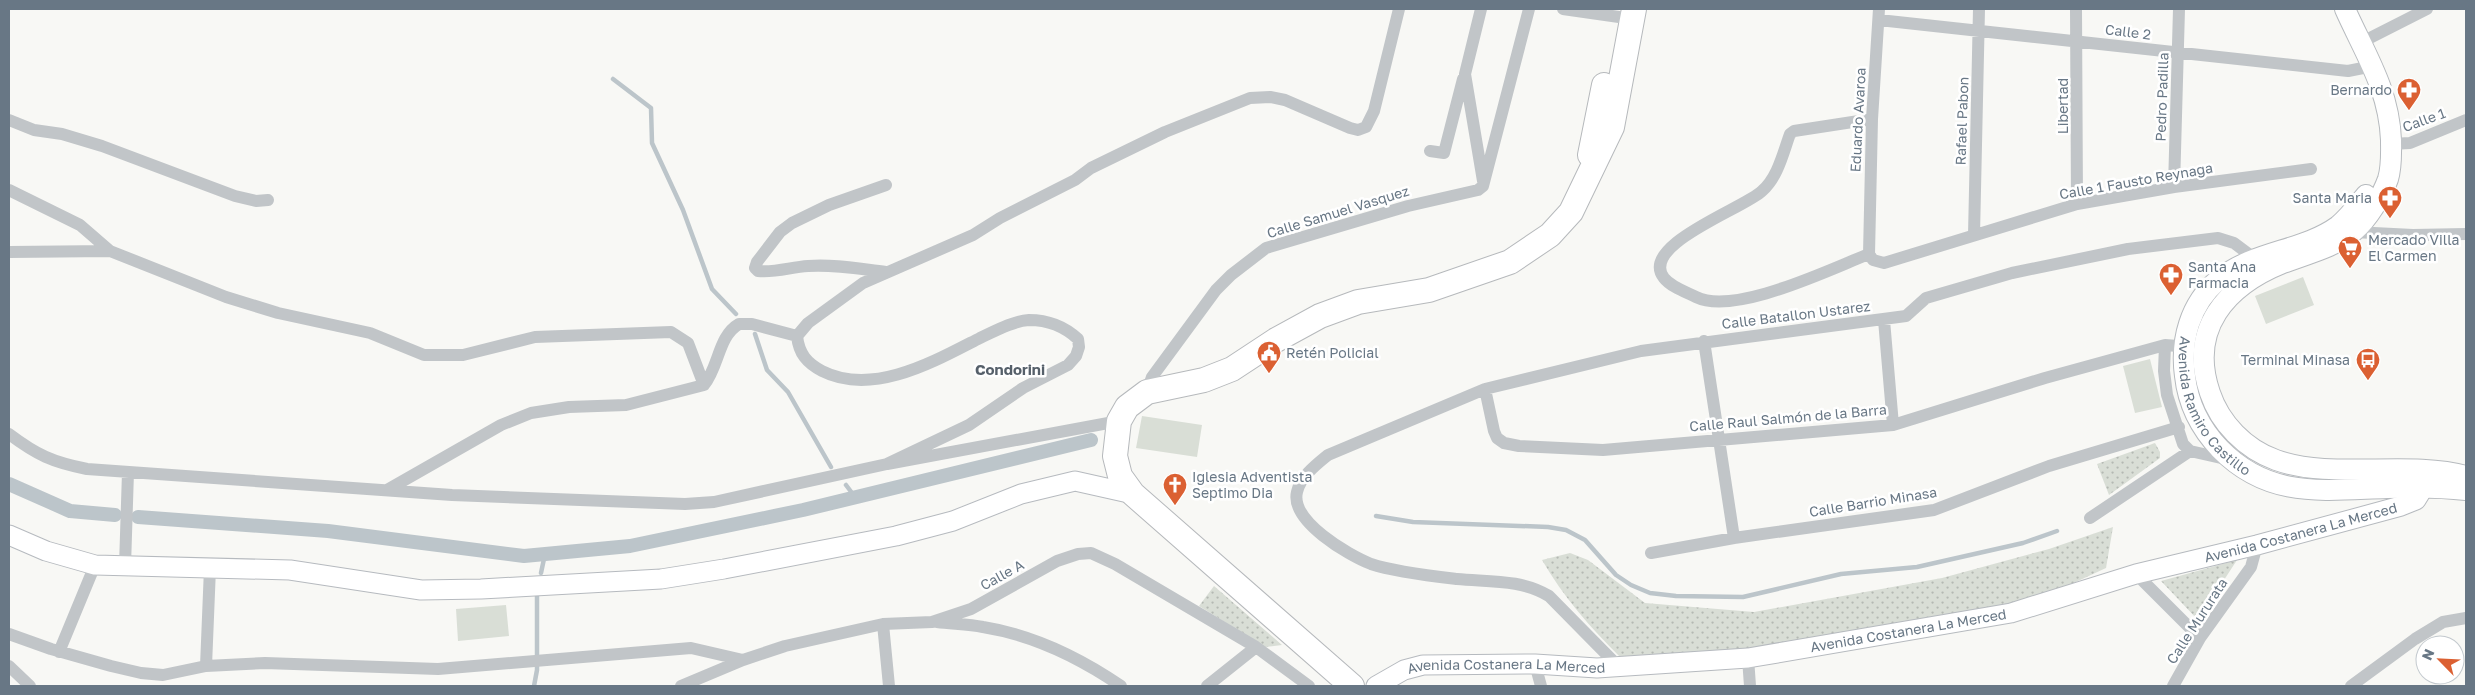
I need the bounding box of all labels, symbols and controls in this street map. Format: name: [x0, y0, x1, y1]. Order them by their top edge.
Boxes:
street label: Calle 2: [2104, 20, 2152, 43]
street label: Pedro Padilla: [2151, 52, 2172, 142]
street label: Eduardo Avaroa: [1846, 67, 1869, 173]
street label: Rafael Pabon: [1951, 76, 1972, 166]
pharmacy icon: Bernardo: [2396, 77, 2422, 111]
street label: Libertad: [2054, 78, 2071, 134]
place label: Bernardo: [2330, 81, 2392, 98]
street label: Calle 1: [2400, 104, 2448, 135]
street label: Calle 1 Fausto Reynaga: [2058, 159, 2214, 202]
street label: Calle Samuel Vasquez: [1265, 182, 1411, 241]
pharmacy icon: Santa Maria: [2377, 185, 2403, 219]
place label: Santa Maria: [2293, 189, 2372, 206]
place label: Mercado Villa El Carmen: [2368, 231, 2460, 264]
supermarket icon: Mercado Villa El Carmen: [2337, 235, 2363, 269]
place label: Santa Ana Farmacia: [2188, 258, 2256, 291]
pharmacy icon: Santa Ana Farmacia: [2158, 262, 2184, 296]
street label: Calle Batallon Ustarez: [1721, 297, 1871, 332]
street label: Avenida Ramiro Castillo: [2176, 335, 2254, 479]
public building icon: Retén Policial: [1256, 340, 1282, 374]
place label: Retén Policial: [1286, 344, 1379, 361]
bus stop icon: Terminal Minasa: [2355, 347, 2381, 381]
place label: Terminal Minasa: [2241, 351, 2350, 368]
district label: Condorini: [975, 360, 1045, 378]
street label: Calle Raul Salmón de la Barra: [1689, 400, 1887, 435]
place label: Iglesia Adventista Septimo Dia: [1192, 468, 1312, 501]
church icon: Iglesia Adventista Septimo Dia: [1162, 472, 1188, 506]
street label: Calle Barrio Minasa: [1808, 483, 1938, 520]
street label: Avenida Costanera La Merced: [2203, 498, 2399, 565]
street label: Calle A: [977, 555, 1027, 593]
street label: Calle Mururata: [2163, 575, 2231, 667]
street label: Avenida Costanera La Merced: [1809, 605, 2007, 655]
north arrow: [2415, 635, 2465, 685]
text: N: [2418, 646, 2438, 663]
street label: Avenida Costanera La Merced: [1405, 655, 1606, 677]

